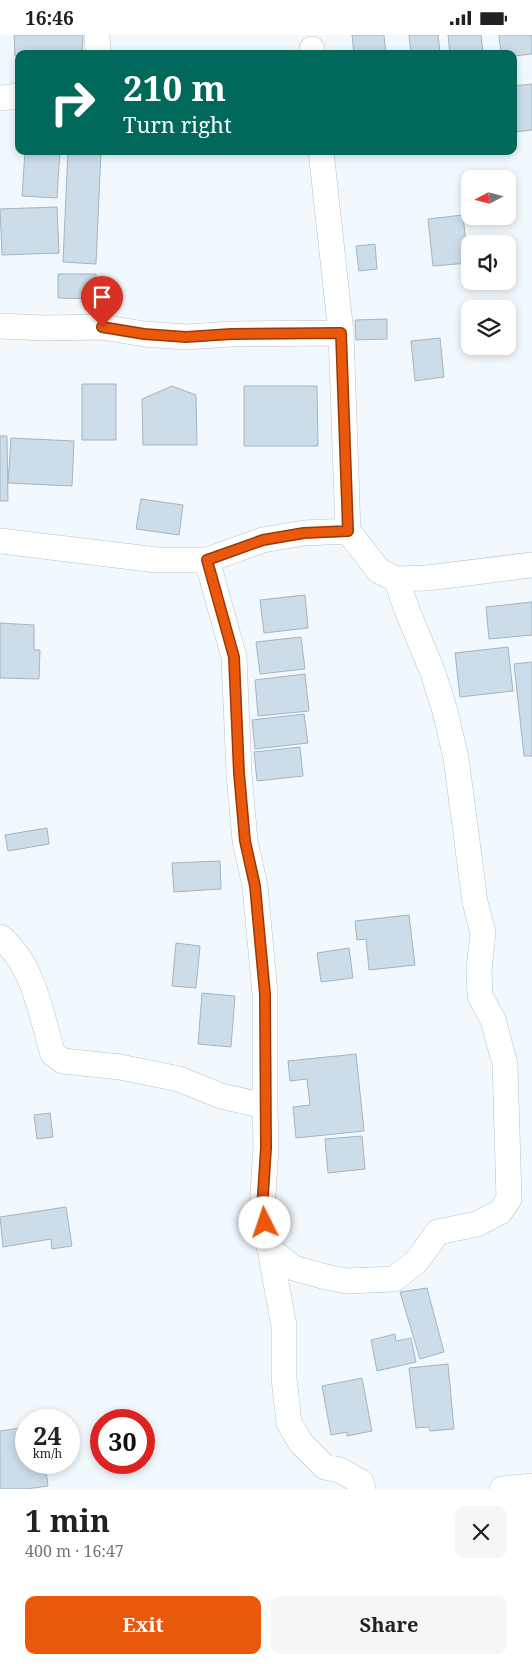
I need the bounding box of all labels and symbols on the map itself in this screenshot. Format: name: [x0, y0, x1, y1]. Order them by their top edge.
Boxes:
north arrow: [461, 170, 516, 225]
pin: [81, 276, 123, 327]
position arrow: [238, 1196, 290, 1248]
speed limit sign: 30: [90, 1409, 155, 1474]

